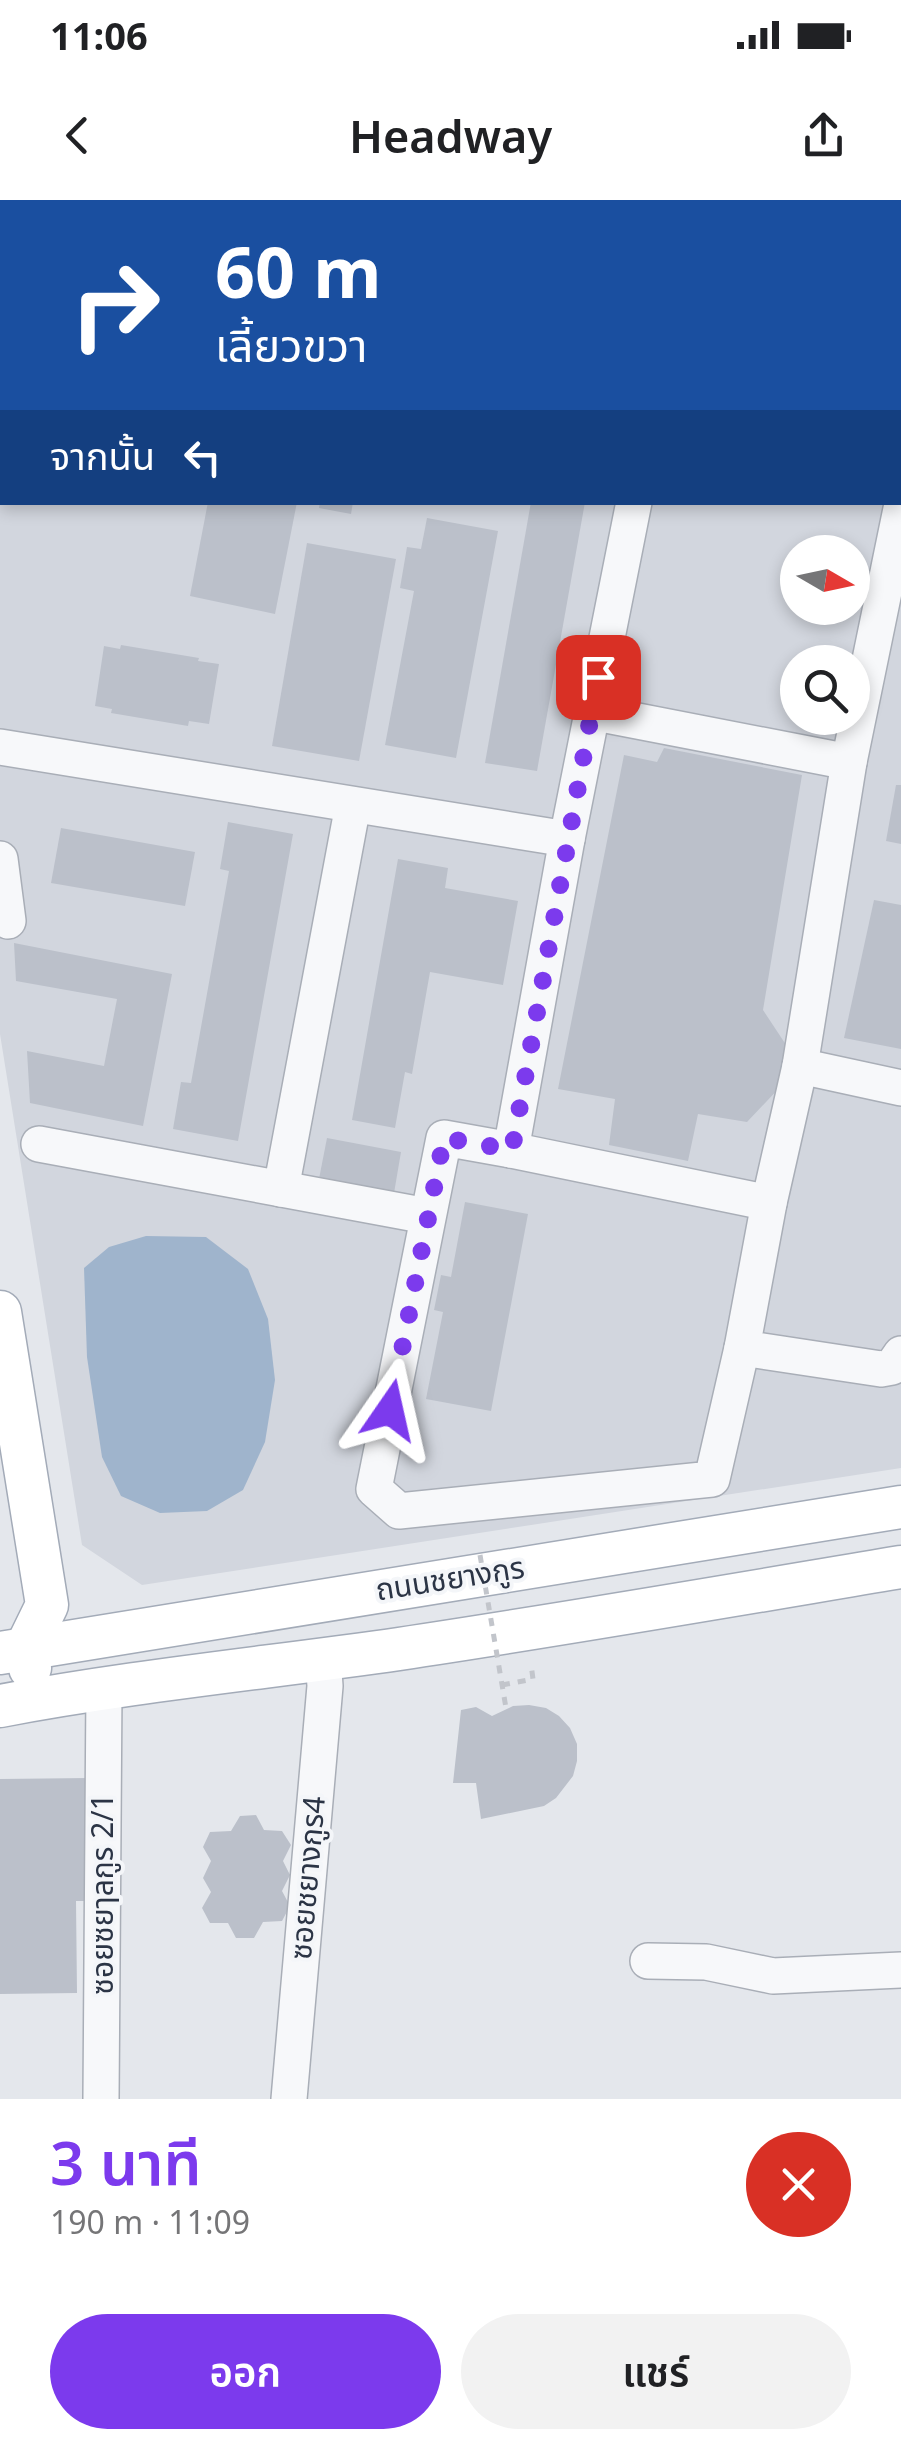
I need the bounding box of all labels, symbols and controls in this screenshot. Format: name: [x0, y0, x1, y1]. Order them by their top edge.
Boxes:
text: 11:06: [50, 9, 148, 61]
text: Headway: [349, 105, 552, 166]
icon: back: [50, 108, 105, 163]
icon: share: [796, 108, 851, 163]
text: 60 m: [215, 223, 382, 319]
icon: right: [50, 240, 180, 370]
text: เลี้ยวขวา: [215, 314, 367, 375]
text: จากนั้น: [50, 429, 155, 481]
icon: left: [175, 430, 230, 485]
north arrow: [780, 535, 870, 625]
map controls: [780, 535, 870, 735]
pin: [556, 635, 641, 720]
button: search: [780, 645, 870, 735]
icon: arrive: [571, 650, 626, 705]
position arrow: [338, 1358, 442, 1462]
street label: ถนนชยางกูร: [372, 1546, 527, 1610]
street label: ซอยซยๅลกูร 2/1: [81, 1793, 122, 1995]
street label: ซอยชยางกูร4: [279, 1794, 334, 1961]
text: 3 นาที: [50, 2121, 201, 2203]
button: close: [746, 2132, 851, 2237]
text: 190 m · 11:09: [50, 2200, 250, 2243]
button: ออก: [50, 2314, 441, 2429]
button: แชร์: [461, 2314, 851, 2429]

